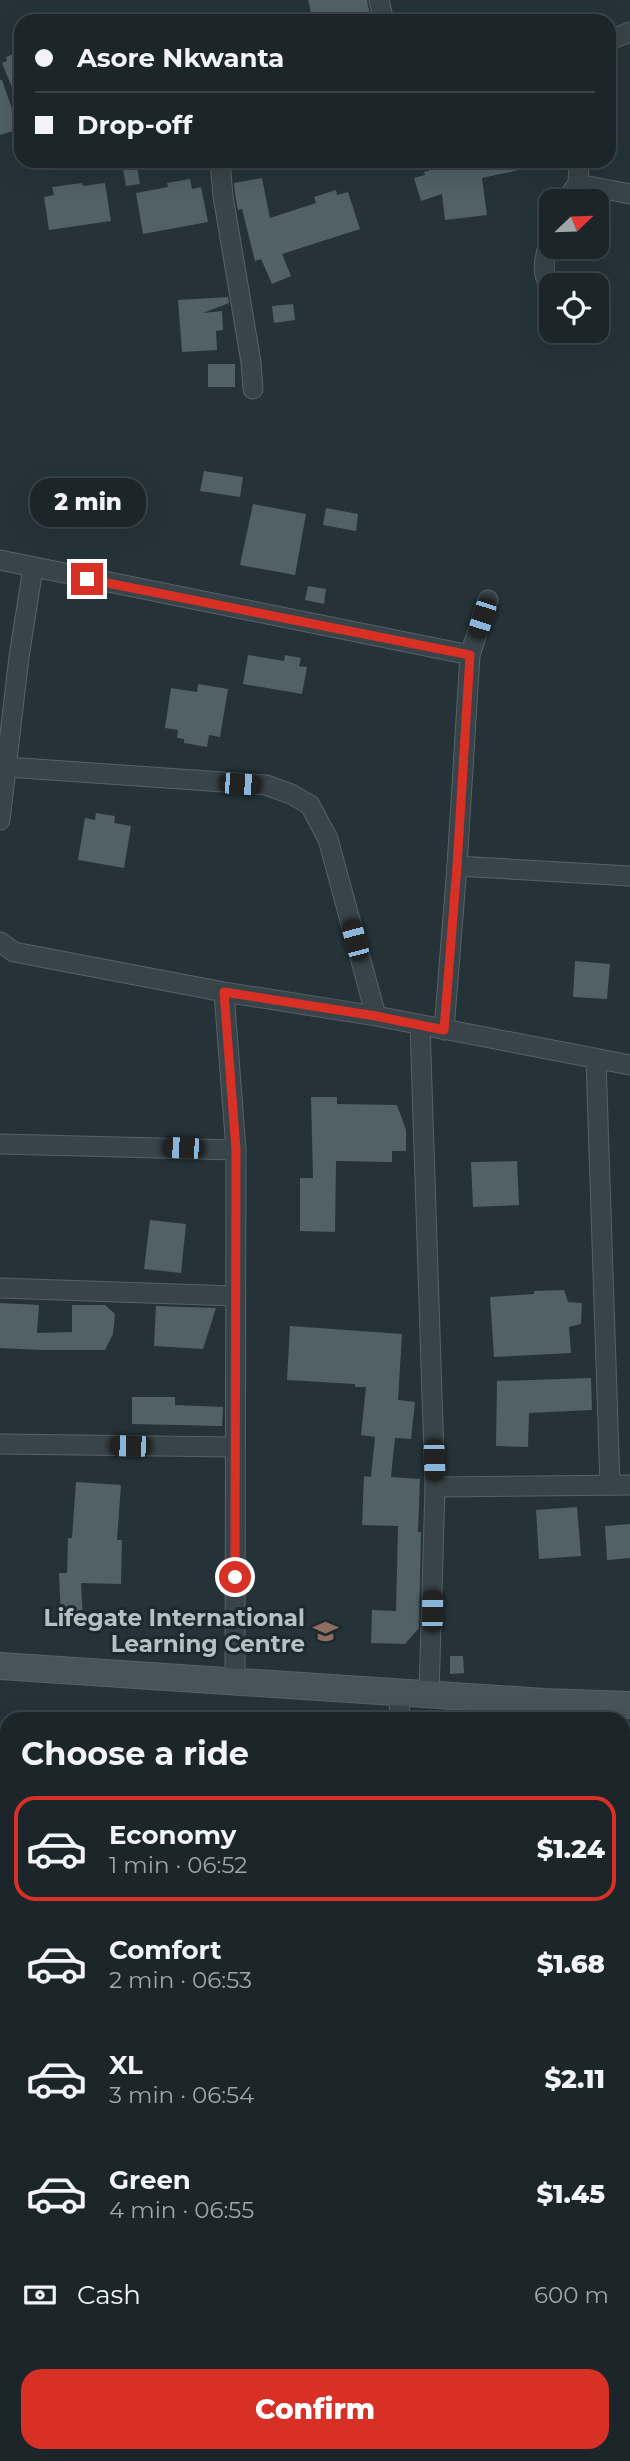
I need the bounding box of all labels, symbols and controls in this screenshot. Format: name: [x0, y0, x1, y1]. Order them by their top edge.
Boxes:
text: Asore Nkwanta: [77, 42, 284, 74]
text: Drop-off: [77, 109, 192, 141]
north arrow: [539, 189, 609, 259]
map controls: [539, 189, 609, 343]
button: locate: [539, 273, 609, 343]
callout: 2 min: [29, 477, 145, 526]
text: 2 min: [54, 488, 122, 516]
route end: [71, 563, 103, 595]
car: [466, 595, 499, 641]
car: [219, 772, 262, 796]
car: [340, 917, 371, 963]
car: [162, 1137, 205, 1159]
car: [109, 1435, 152, 1457]
car: [423, 1439, 446, 1481]
route start: [219, 1561, 251, 1593]
car: [422, 1590, 443, 1632]
place label: Lifegate International Learning Centre: [44, 1604, 305, 1658]
school or university icon: Lifegate International Learning Centre: [311, 1617, 339, 1645]
text: Choose a ride: [21, 1734, 249, 1773]
icon: car: [25, 1817, 88, 1880]
text: Economy: [109, 1819, 236, 1851]
text: $1.24: [537, 1833, 605, 1865]
text: 1 min · 06:52: [109, 1851, 247, 1879]
icon: car: [25, 1932, 88, 1995]
text: Comfort: [109, 1934, 221, 1966]
text: $1.68: [537, 1948, 605, 1980]
text: 2 min · 06:53: [109, 1966, 252, 1994]
icon: car: [25, 2047, 88, 2110]
text: XL: [109, 2049, 143, 2081]
text: $2.11: [544, 2063, 605, 2095]
text: 3 min · 06:54: [109, 2081, 254, 2109]
icon: car: [25, 2162, 88, 2225]
text: Green: [109, 2164, 191, 2196]
text: $1.45: [536, 2178, 605, 2210]
text: 4 min · 06:55: [109, 2196, 254, 2224]
icon: cash: [21, 2276, 59, 2314]
text: Cash: [77, 2279, 141, 2311]
text: 600 m: [534, 2281, 609, 2309]
button: Confirm: [21, 2369, 609, 2449]

